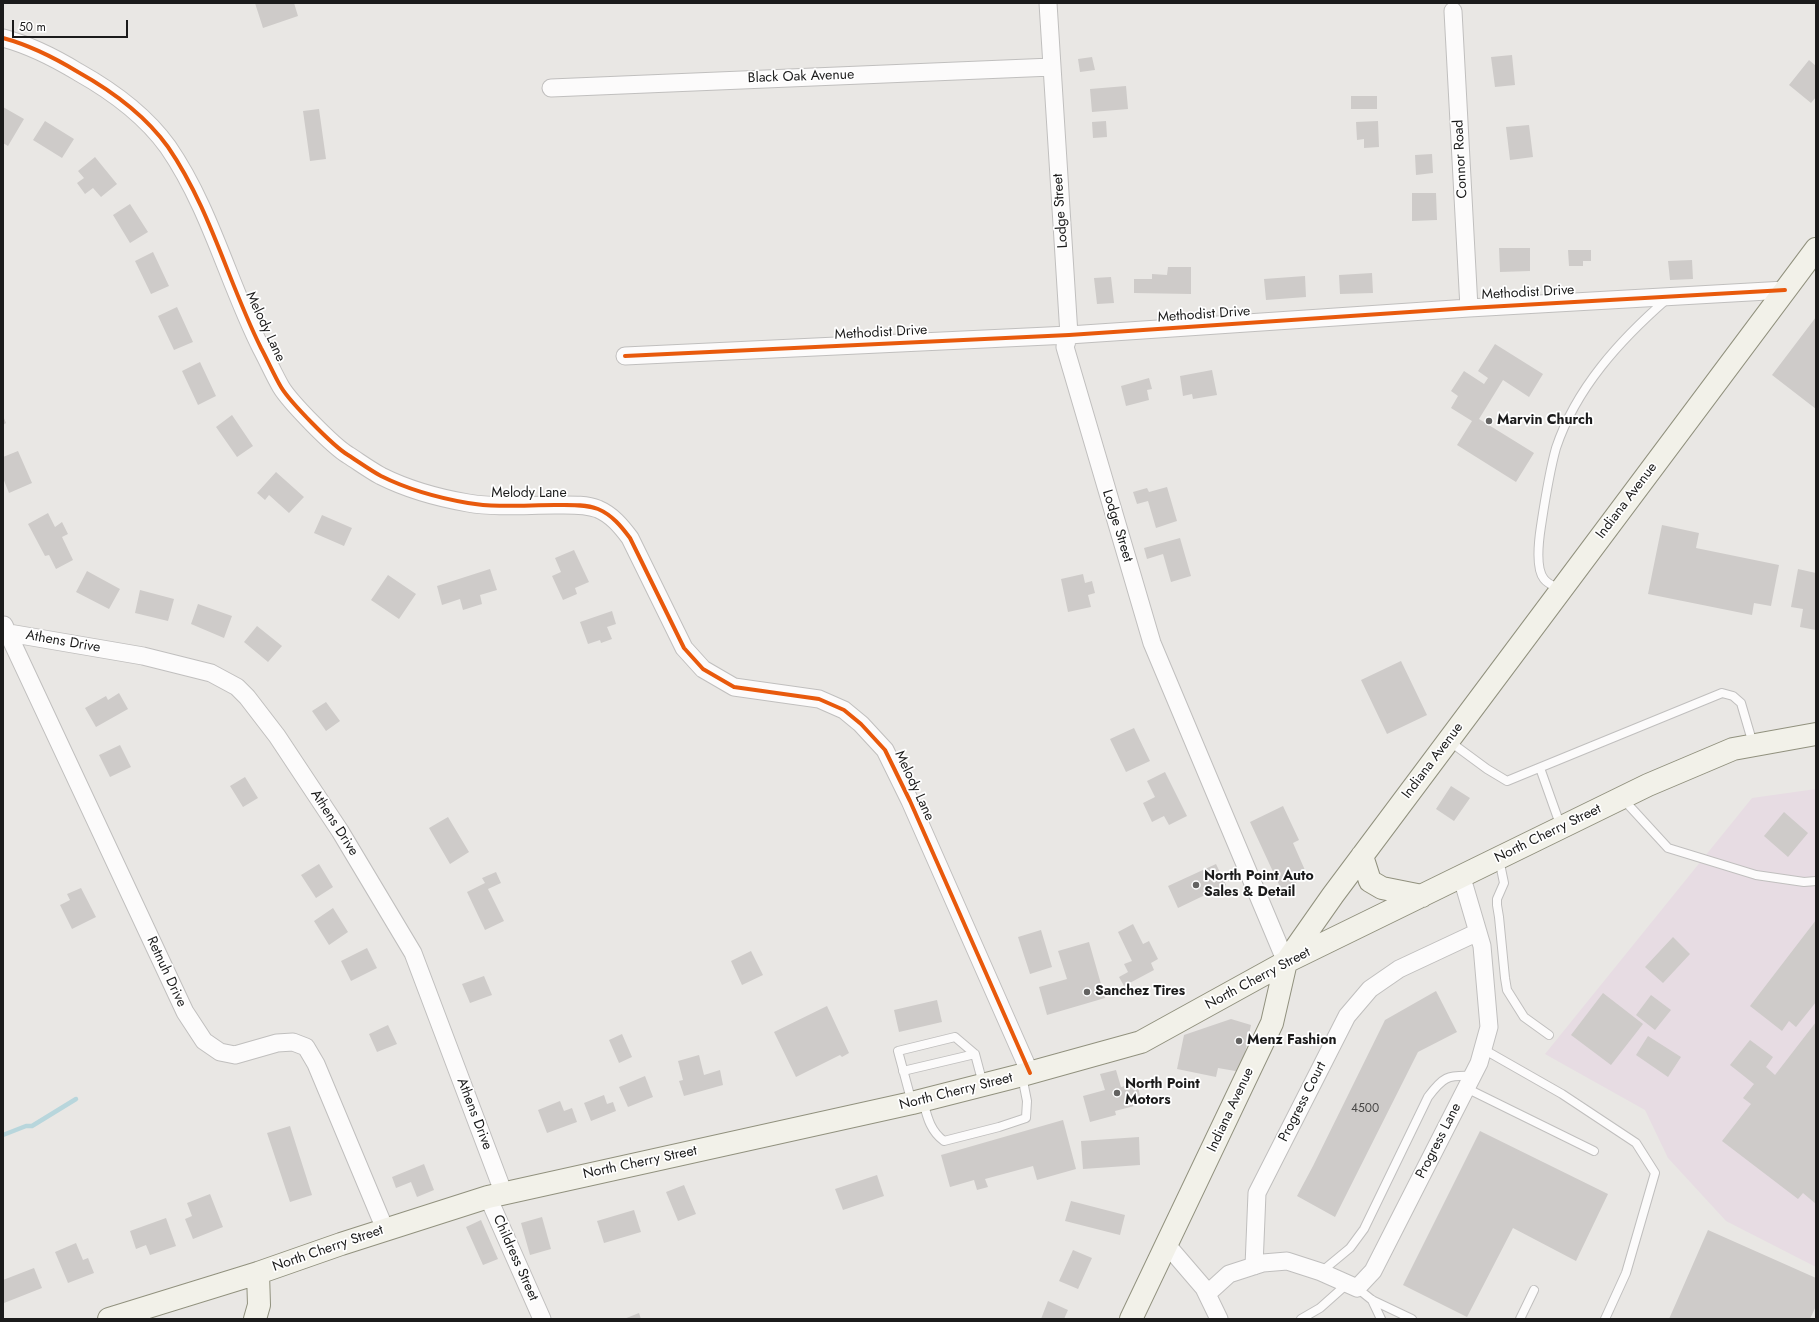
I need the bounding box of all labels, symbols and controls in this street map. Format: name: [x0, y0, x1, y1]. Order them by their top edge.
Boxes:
scale bar: [14, 12, 130, 38]
text: 50 m: [19, 18, 46, 36]
street label: Black Oak Avenue: [747, 67, 855, 87]
street label: Connor Road: [1451, 119, 1471, 199]
street label: Lodge Street: [1050, 173, 1072, 249]
street label: Methodist Drive: [1481, 282, 1575, 304]
street label: Melody Lane: [241, 289, 289, 365]
street label: Methodist Drive: [1157, 303, 1251, 327]
street label: Methodist Drive: [834, 322, 928, 344]
place label: Marvin Church: [1497, 413, 1593, 429]
marker: Marvin Church: [1484, 416, 1494, 426]
street label: Indiana Avenue: [1593, 460, 1661, 542]
street label: Melody Lane: [491, 486, 567, 502]
street label: Lodge Street: [1098, 488, 1136, 564]
street label: Athens Drive: [24, 627, 102, 657]
street label: Indiana Avenue: [1399, 720, 1467, 802]
street label: Melody Lane: [890, 748, 938, 824]
street label: Athens Drive: [306, 787, 362, 859]
street label: North Cherry Street: [1492, 801, 1604, 867]
place label: North Point Auto Sales & Detail: [1204, 869, 1314, 902]
marker: North Point Auto Sales & Detail: [1191, 880, 1201, 890]
street label: Retnuh Drive: [142, 934, 190, 1010]
street label: North Cherry Street: [1203, 944, 1313, 1014]
place label: Sanchez Tires: [1095, 984, 1185, 1000]
marker: Sanchez Tires: [1082, 987, 1092, 997]
place label: Menz Fashion: [1247, 1033, 1336, 1049]
marker: Menz Fashion: [1234, 1036, 1244, 1046]
street label: Progress Court: [1276, 1059, 1330, 1145]
street label: Indiana Avenue: [1204, 1065, 1258, 1155]
street label: North Cherry Street: [898, 1070, 1014, 1114]
street label: Athens Drive: [453, 1076, 495, 1152]
place label: North Point Motors: [1125, 1077, 1200, 1110]
marker: North Point Motors: [1112, 1088, 1122, 1098]
street label: Progress Lane: [1413, 1100, 1465, 1182]
house number: 4500: [1351, 1102, 1379, 1116]
street label: North Cherry Street: [581, 1143, 699, 1183]
street label: Childress Street: [489, 1212, 541, 1304]
street label: North Cherry Street: [270, 1222, 386, 1276]

